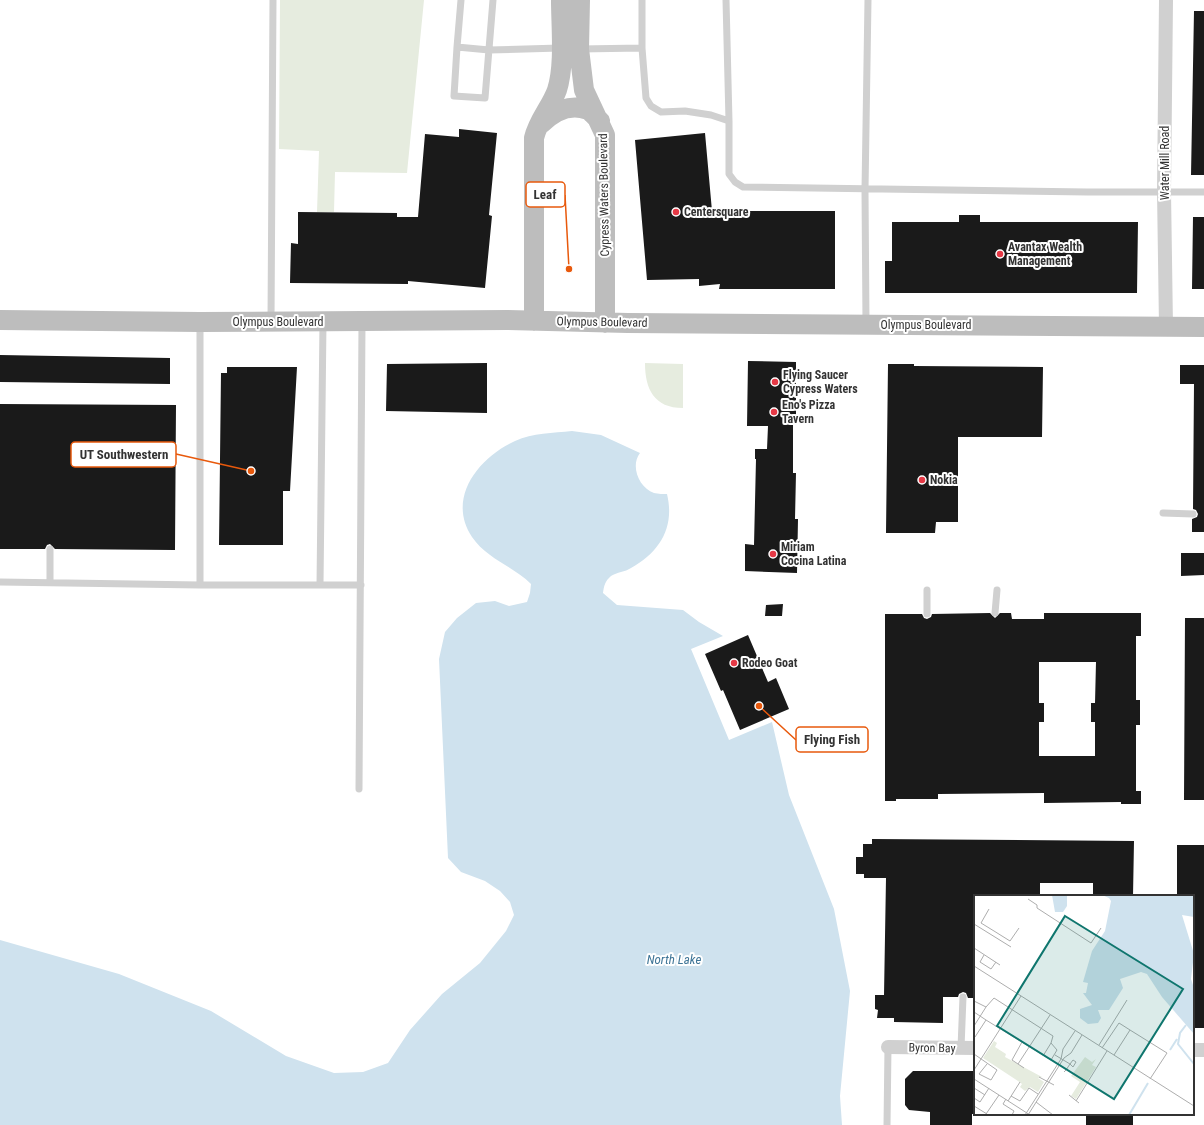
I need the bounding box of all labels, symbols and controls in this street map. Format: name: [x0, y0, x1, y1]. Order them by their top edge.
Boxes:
street label: Water Mill Road: [1158, 126, 1172, 200]
street label: Cypress Waters Boulevard: [596, 133, 612, 257]
callout: Leaf: [526, 182, 565, 207]
text: Leaf: [534, 187, 557, 202]
place label: Centersquare: [684, 205, 749, 219]
marker: Centersquare: [671, 207, 681, 217]
place label: Avantax Wealth Management: [1008, 240, 1082, 268]
marker: Avantax Wealth Management: [995, 249, 1005, 259]
street label: Olympus Boulevard: [556, 314, 648, 330]
street label: Olympus Boulevard: [233, 315, 324, 329]
street label: Olympus Boulevard: [881, 318, 972, 332]
place label: Flying Saucer Cypress Waters: [783, 368, 858, 396]
marker: Flying Saucer Cypress Waters: [770, 377, 780, 387]
place label: Eno's Pizza Tavern: [782, 398, 836, 426]
marker: Eno's Pizza Tavern: [769, 407, 779, 417]
callout: UT Southwestern: [71, 442, 176, 467]
text: UT Southwestern: [80, 447, 168, 462]
place label: Nokia: [930, 473, 958, 487]
marker: Nokia: [917, 475, 927, 485]
place label: Miriam Cocina Latina: [781, 540, 847, 568]
marker: Miriam Cocina Latina: [768, 549, 778, 559]
place label: Rodeo Goat: [742, 656, 798, 670]
marker: Rodeo Goat: [729, 658, 739, 668]
callout: Flying Fish: [796, 727, 868, 752]
text: Flying Fish: [804, 732, 860, 747]
inset map: [974, 895, 1194, 1115]
water label: North Lake: [647, 952, 701, 967]
street label: Byron Bay: [908, 1041, 956, 1055]

